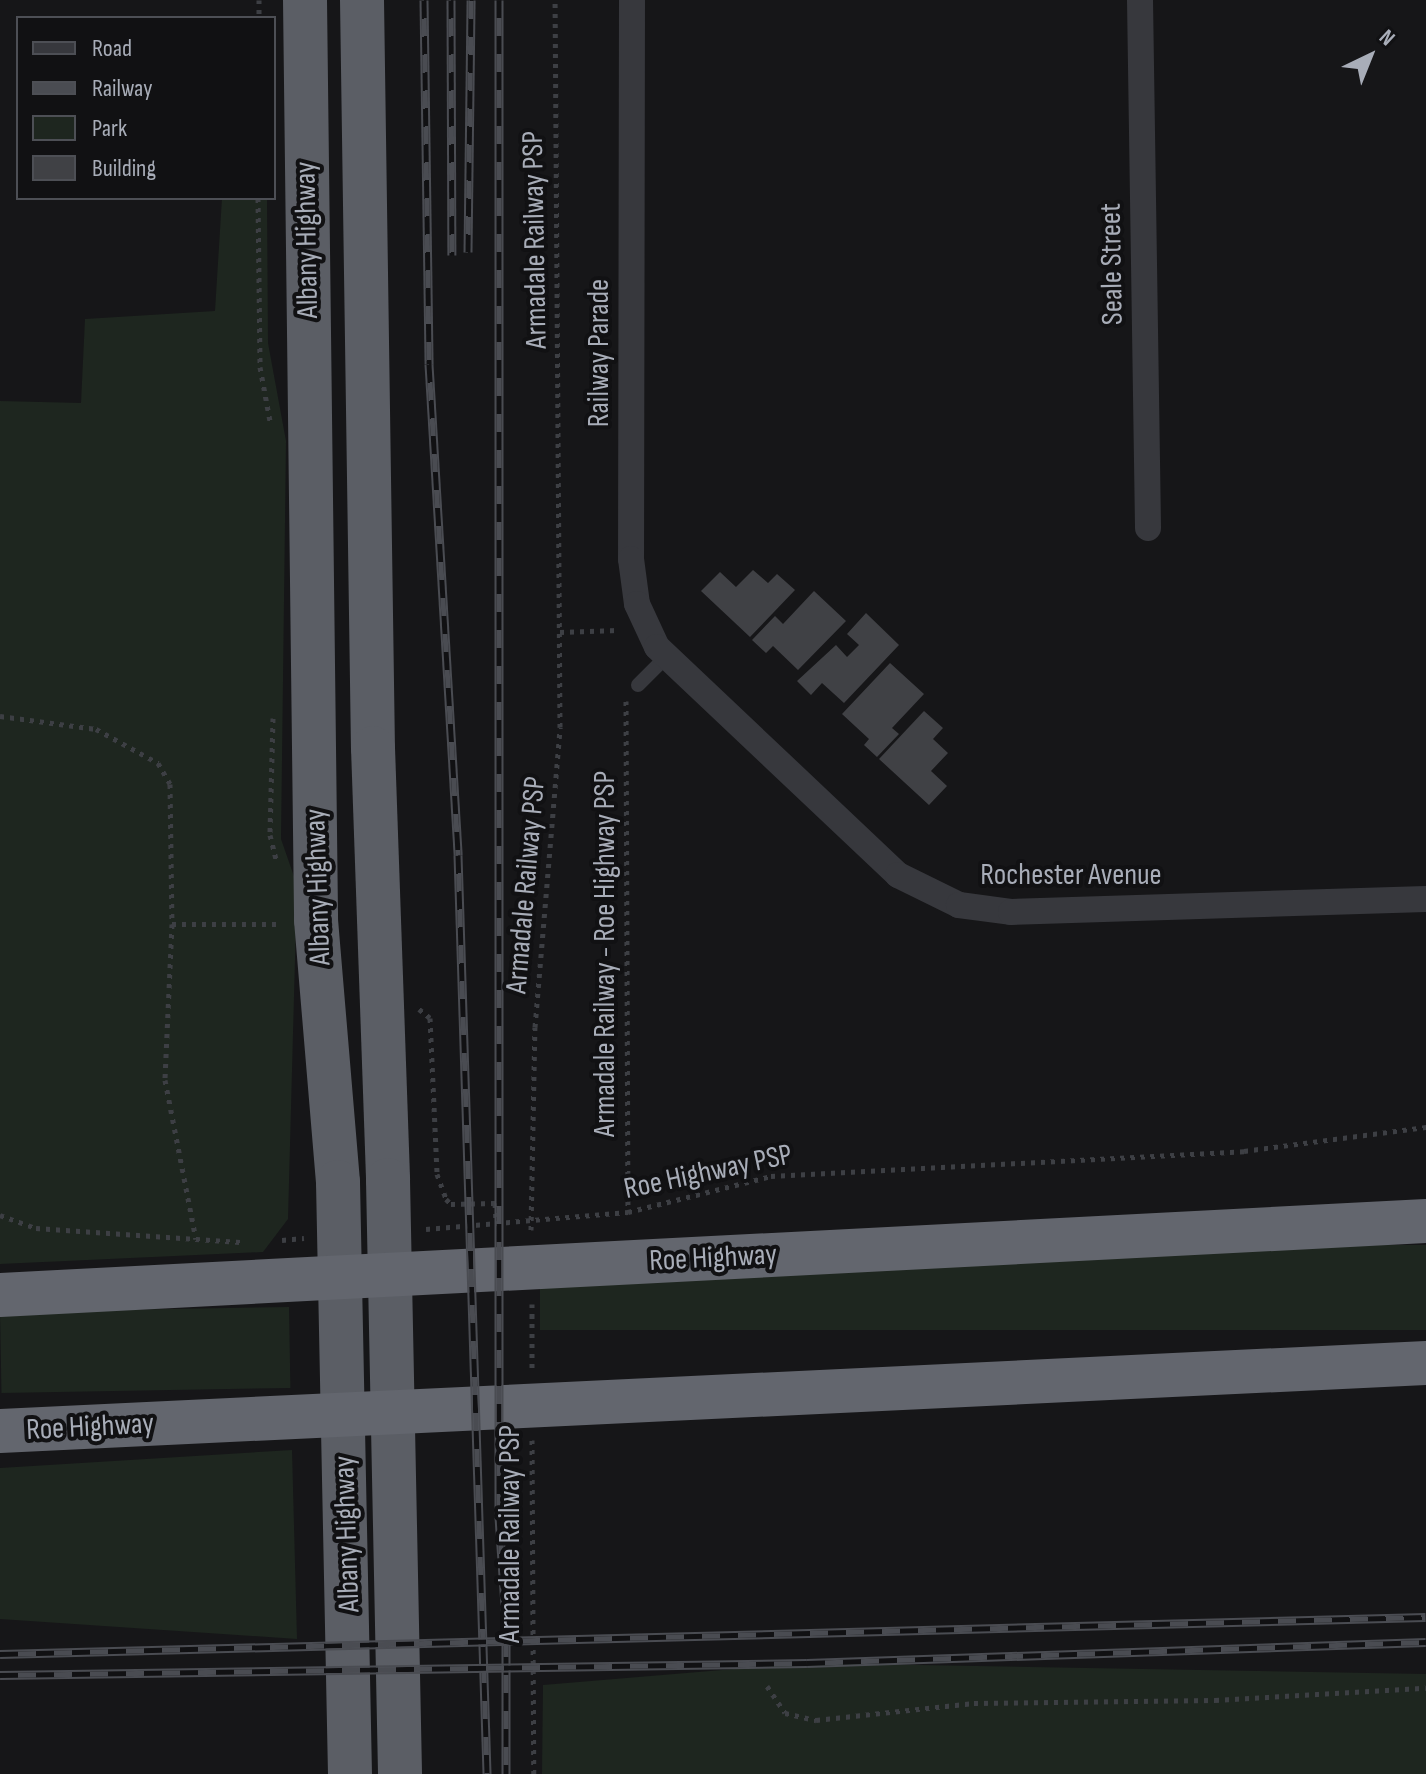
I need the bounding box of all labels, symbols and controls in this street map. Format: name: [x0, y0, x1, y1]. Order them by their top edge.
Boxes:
legend: [16, 16, 276, 200]
north arrow: [1330, 16, 1410, 96]
text: N: [1373, 24, 1400, 52]
text: Road: [92, 34, 132, 63]
text: Railway: [92, 74, 152, 103]
text: Park: [92, 114, 127, 143]
street label: Armadale Railway PSP: [515, 131, 555, 349]
text: Building: [92, 154, 156, 183]
street label: Albany Highway: [288, 161, 326, 319]
street label: Seale Street: [1093, 203, 1131, 325]
street label: Railway Parade: [581, 279, 617, 427]
street label: Armadale Railway - Roe Highway PSP: [587, 771, 623, 1137]
street label: Armadale Railway PSP: [499, 775, 553, 995]
street label: Albany Highway: [297, 808, 339, 966]
street label: Rochester Avenue: [980, 857, 1162, 893]
street label: Roe Highway PSP: [621, 1137, 795, 1207]
street label: Roe Highway: [648, 1237, 778, 1279]
street label: Roe Highway: [25, 1406, 155, 1448]
street label: Armadale Railway PSP: [492, 1425, 528, 1643]
street label: Albany Highway: [326, 1455, 368, 1613]

